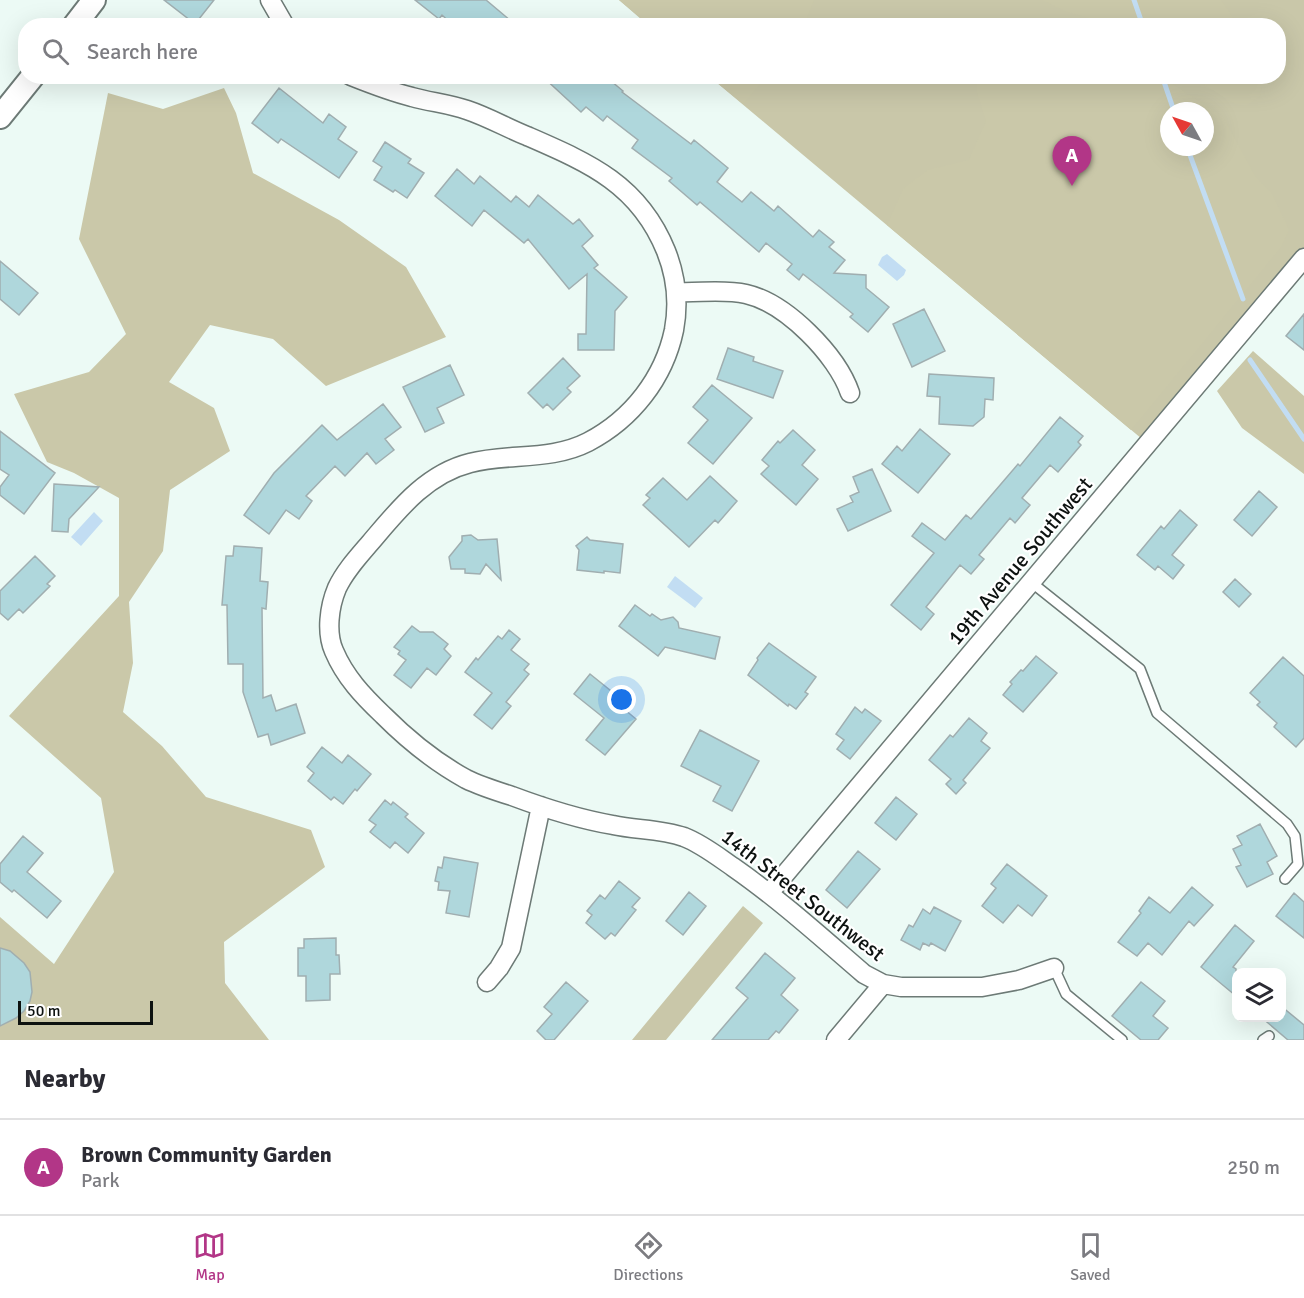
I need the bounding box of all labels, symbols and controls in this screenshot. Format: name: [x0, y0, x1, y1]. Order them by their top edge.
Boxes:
search box: [18, 18, 1286, 84]
icon: search: [39, 35, 72, 68]
text: Search here: [87, 38, 198, 65]
north arrow: [1160, 102, 1214, 156]
pin: A: [1052, 136, 1092, 186]
street label: 19th Avenue Southwest: [942, 472, 1098, 650]
your location: [607, 685, 636, 714]
street label: 14th Street Southwest: [716, 823, 890, 967]
map controls: [1232, 968, 1286, 1022]
button: layers: [1232, 968, 1286, 1022]
scale bar: [18, 998, 153, 1026]
text: 50 m: [27, 1001, 61, 1021]
text: Nearby: [24, 1063, 105, 1095]
text: Brown Community Garden: [81, 1141, 332, 1168]
text: A: [37, 1155, 50, 1180]
text: 250 m: [1227, 1155, 1280, 1180]
text: Park: [81, 1168, 119, 1193]
tab: Map: [193, 1229, 226, 1285]
tab: Directions: [613, 1229, 683, 1285]
tab: Saved: [1070, 1229, 1111, 1285]

